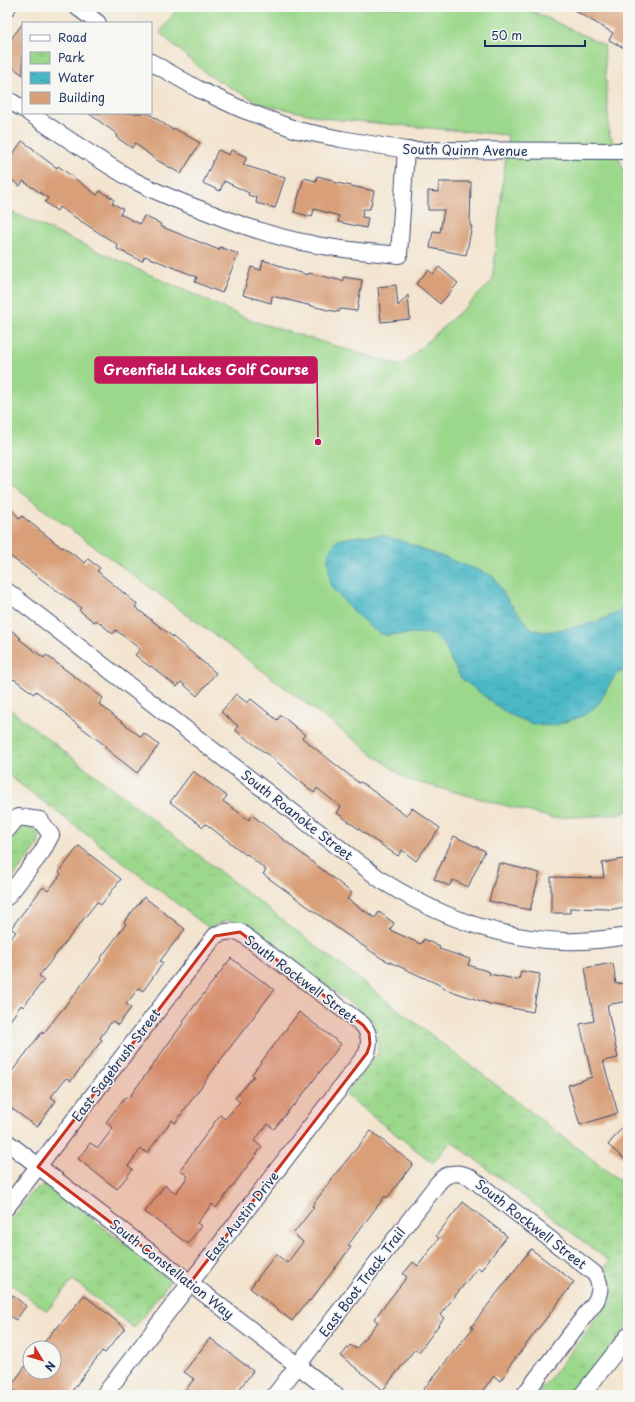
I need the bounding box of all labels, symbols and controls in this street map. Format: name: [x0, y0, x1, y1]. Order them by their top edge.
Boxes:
legend: [22, 22, 152, 114]
scale bar: [485, 22, 585, 48]
text: 50 m: [491, 26, 522, 44]
text: Road: [58, 28, 87, 46]
text: Park: [58, 48, 85, 66]
text: Water: [58, 68, 95, 86]
text: Building: [58, 88, 105, 106]
street label: South Quinn Avenue: [402, 139, 528, 160]
callout: Greenfield Lakes Golf Course: [95, 357, 317, 383]
text: Greenfield Lakes Golf Course: [103, 359, 309, 380]
street label: South Roanoke Street: [237, 765, 357, 864]
street label: South Rockwell Street: [241, 930, 361, 1027]
street label: East Sagebrush Street: [67, 1004, 164, 1125]
street label: East Austin Drive: [200, 1167, 283, 1265]
street label: South Rockwell Street: [472, 1174, 591, 1273]
street label: South Constellation Way: [106, 1214, 238, 1323]
street label: East Boot Track Trail: [314, 1223, 409, 1340]
north arrow: [22, 1340, 62, 1380]
text: N: [41, 1358, 60, 1375]

